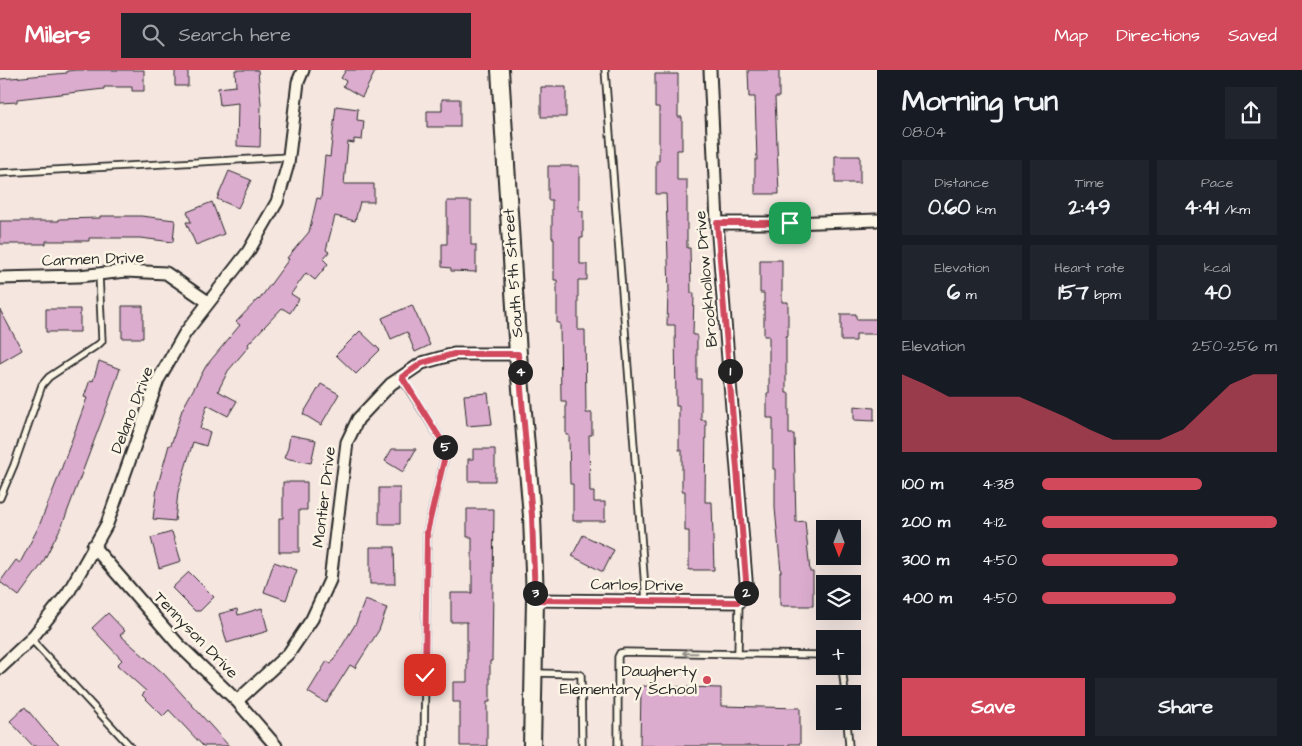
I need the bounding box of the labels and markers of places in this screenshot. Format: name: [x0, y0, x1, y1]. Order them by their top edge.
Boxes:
pin: [769, 202, 811, 244]
pin: 1: [718, 358, 742, 384]
pin: 4: [508, 360, 532, 384]
pin: 5: [432, 434, 458, 460]
pin: 3: [522, 580, 548, 606]
pin: 2: [734, 580, 758, 606]
pin: [404, 654, 446, 696]
place label: Daugherty Elementary School: [560, 660, 697, 701]
marker: Daugherty Elementary School: [701, 674, 713, 686]

